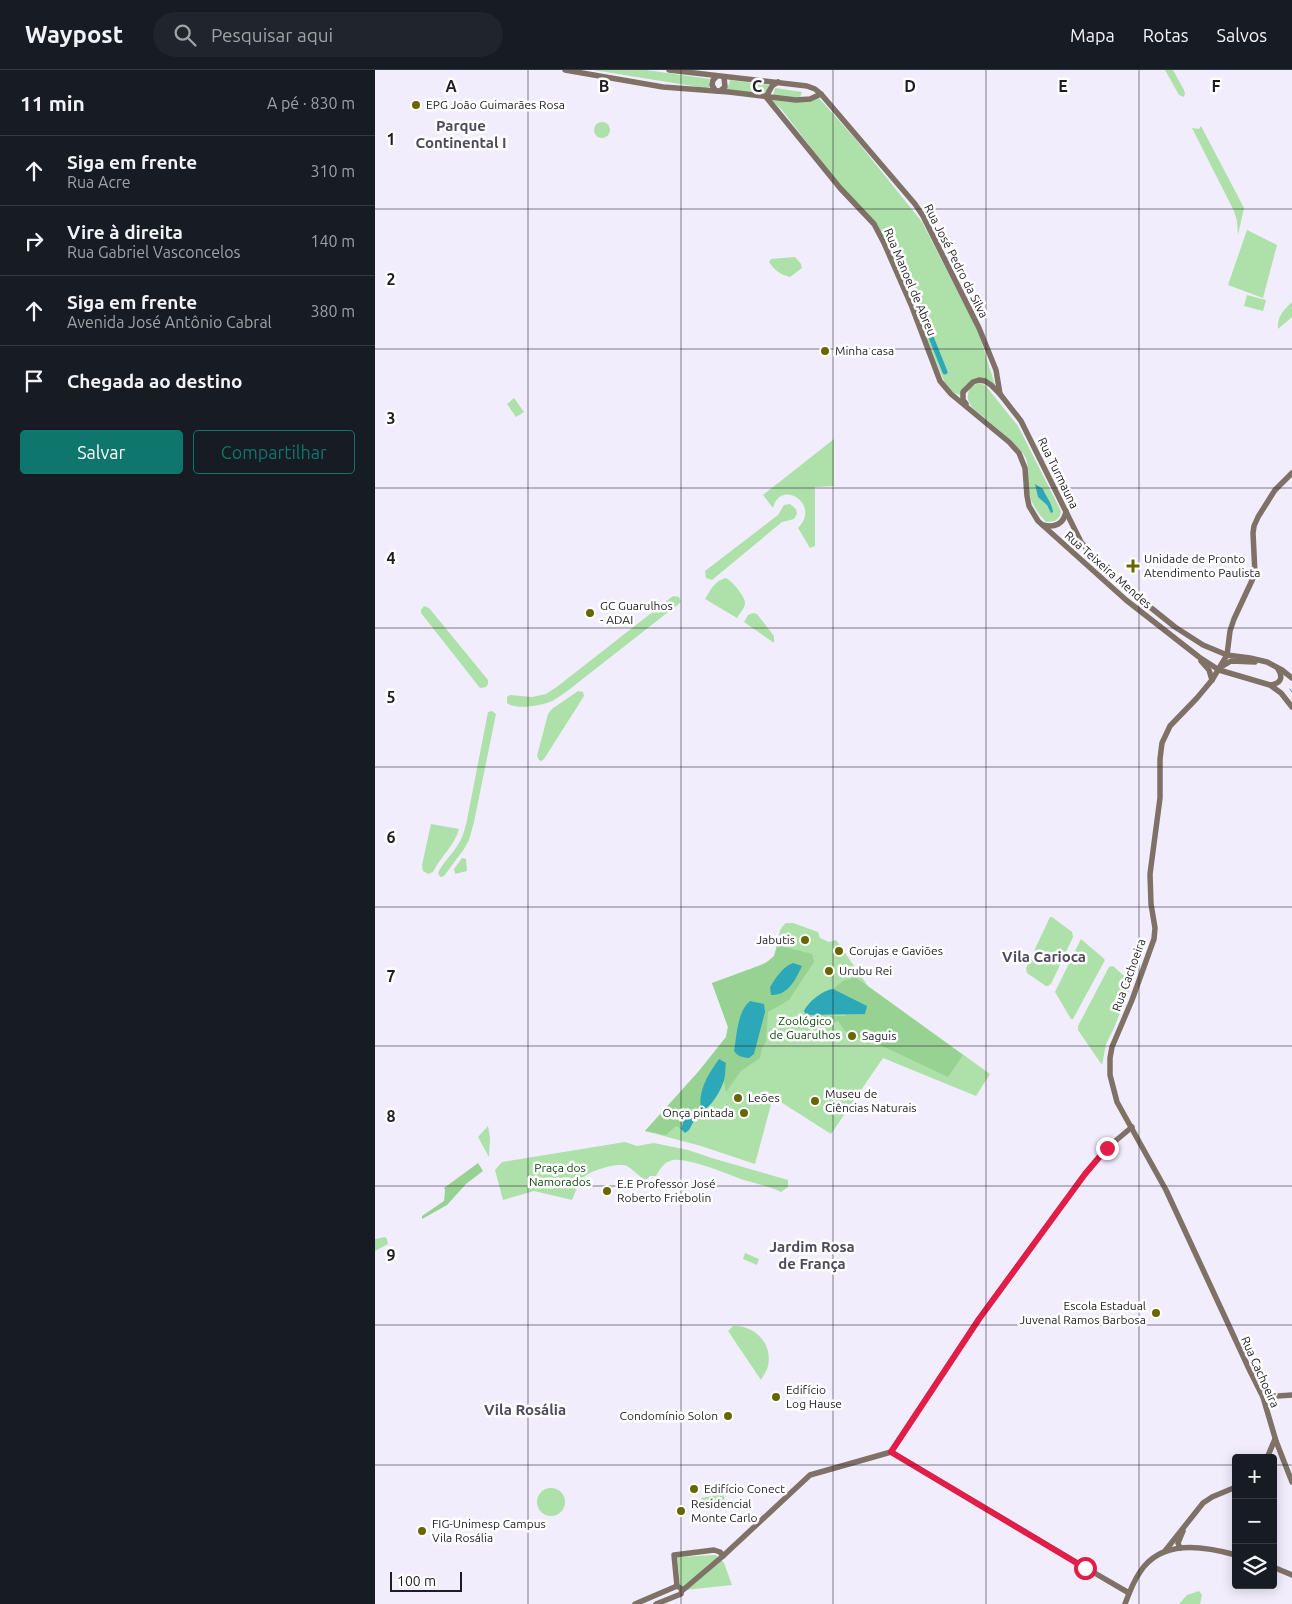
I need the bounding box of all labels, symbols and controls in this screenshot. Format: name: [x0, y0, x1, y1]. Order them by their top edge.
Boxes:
search box: [153, 12, 503, 57]
text: Waypost: [25, 21, 123, 48]
icon: search: [171, 21, 199, 49]
text: Pesquisar aqui: [211, 24, 333, 46]
text: Mapa: [1070, 25, 1115, 45]
text: Rotas: [1143, 25, 1189, 45]
text: Salvos: [1217, 25, 1267, 45]
text: A: [445, 77, 457, 95]
text: B: [599, 77, 609, 95]
text: C: [752, 77, 762, 95]
text: D: [904, 77, 916, 95]
text: E: [1058, 77, 1068, 95]
text: F: [1212, 77, 1221, 95]
text: 11 min: [20, 91, 85, 115]
text: A pé · 830 m: [267, 94, 355, 112]
place label: EPG João Guimarães Rosa: [426, 98, 565, 111]
marker: EPG João Guimarães Rosa: [410, 99, 422, 111]
district label: Parque Continental I: [415, 117, 507, 151]
text: 1: [386, 130, 396, 148]
text: Siga em frente: [67, 151, 197, 173]
icon: ahead: [20, 157, 48, 185]
text: 310 m: [310, 162, 355, 180]
text: Rua Acre: [67, 173, 131, 191]
street label: Rua José Pedro da Silva: [922, 202, 991, 320]
text: Vire à direita: [67, 221, 183, 243]
street label: Rua Manoel de Abreu: [882, 226, 939, 337]
icon: right: [20, 227, 48, 255]
text: 140 m: [310, 232, 355, 250]
text: Rua Gabriel Vasconcelos: [67, 243, 241, 261]
text: 2: [386, 270, 396, 288]
text: Siga em frente: [67, 291, 197, 313]
icon: ahead: [20, 297, 48, 325]
text: 380 m: [310, 302, 355, 320]
text: Avenida José Antônio Cabral: [67, 313, 272, 331]
place label: Minha casa: [835, 344, 894, 357]
marker: Minha casa: [819, 345, 831, 357]
icon: arrive: [20, 367, 48, 395]
text: Chegada ao destino: [67, 370, 243, 392]
text: 3: [386, 409, 396, 427]
button: Salvar: [20, 430, 183, 474]
button: Compartilhar: [193, 430, 355, 474]
street label: Rua Turmauna: [1036, 435, 1081, 510]
street label: Rua Teixeira Mendes: [1062, 528, 1154, 611]
text: 4: [386, 549, 396, 567]
place label: Unidade de Pronto Atendimento Paulista: [1144, 552, 1260, 579]
marker: Unidade de Pronto Atendimento Paulista: [1126, 559, 1140, 573]
place label: GC Guarulhos - ADAI: [600, 599, 673, 626]
marker: GC Guarulhos - ADAI: [584, 607, 596, 619]
text: 5: [386, 688, 396, 706]
text: 6: [386, 828, 396, 846]
place label: Jabutis: [756, 933, 795, 946]
marker: Jabutis: [799, 934, 811, 946]
street label: Rua Cachoeira: [1109, 937, 1148, 1013]
place label: Corujas e Gaviões: [849, 944, 943, 957]
marker: Corujas e Gaviões: [833, 945, 845, 957]
district label: Vila Carioca: [1002, 948, 1086, 965]
place label: Urubu Rei: [839, 964, 892, 977]
marker: Urubu Rei: [823, 965, 835, 977]
text: 7: [386, 967, 396, 985]
park label: Zoológico de Guarulhos: [770, 1014, 841, 1041]
place label: Saguis: [862, 1029, 896, 1042]
marker: Saguis: [846, 1030, 858, 1042]
place label: Museu de Ciências Naturais: [825, 1087, 917, 1114]
place label: Leões: [748, 1091, 780, 1104]
marker: Leões: [732, 1092, 744, 1104]
marker: Museu de Ciências Naturais: [809, 1095, 821, 1107]
place label: Onça pintada: [663, 1106, 734, 1119]
text: 8: [386, 1107, 396, 1125]
marker: Onça pintada: [738, 1107, 750, 1119]
route end: [1096, 1137, 1119, 1160]
park label: Praça dos Namorados: [529, 1161, 591, 1188]
place label: E.E Professor José Roberto Friebolin: [617, 1177, 716, 1204]
marker: E.E Professor José Roberto Friebolin: [601, 1185, 613, 1197]
district label: Jardim Rosa de França: [769, 1238, 855, 1273]
text: 9: [386, 1246, 396, 1264]
place label: Escola Estadual Juvenal Ramos Barbosa: [1019, 1299, 1146, 1326]
marker: Escola Estadual Juvenal Ramos Barbosa: [1150, 1307, 1162, 1319]
street label: Rua Cachoeira: [1239, 1334, 1282, 1409]
place label: Edifício Log Hause: [786, 1383, 842, 1410]
marker: Edifício Log Hause: [770, 1391, 782, 1403]
district label: Vila Rosália: [484, 1401, 566, 1418]
place label: Condomínio Solon: [620, 1409, 718, 1422]
marker: Condomínio Solon: [722, 1410, 734, 1422]
map controls: [1232, 1454, 1277, 1589]
button: +: [1232, 1454, 1277, 1499]
place label: Edifício Conect: [704, 1482, 785, 1495]
marker: Edifício Conect: [688, 1483, 700, 1495]
place label: Residencial Monte Carlo: [691, 1497, 758, 1524]
button: −: [1232, 1499, 1277, 1544]
marker: Residencial Monte Carlo: [675, 1505, 687, 1517]
place label: FIG-Unimesp Campus Vila Rosália: [432, 1517, 546, 1544]
marker: FIG-Unimesp Campus Vila Rosália: [416, 1525, 428, 1537]
button: layers: [1232, 1544, 1277, 1589]
route start: [1074, 1557, 1097, 1580]
scale bar: [390, 1569, 463, 1592]
text: 100 m: [397, 1573, 436, 1589]

